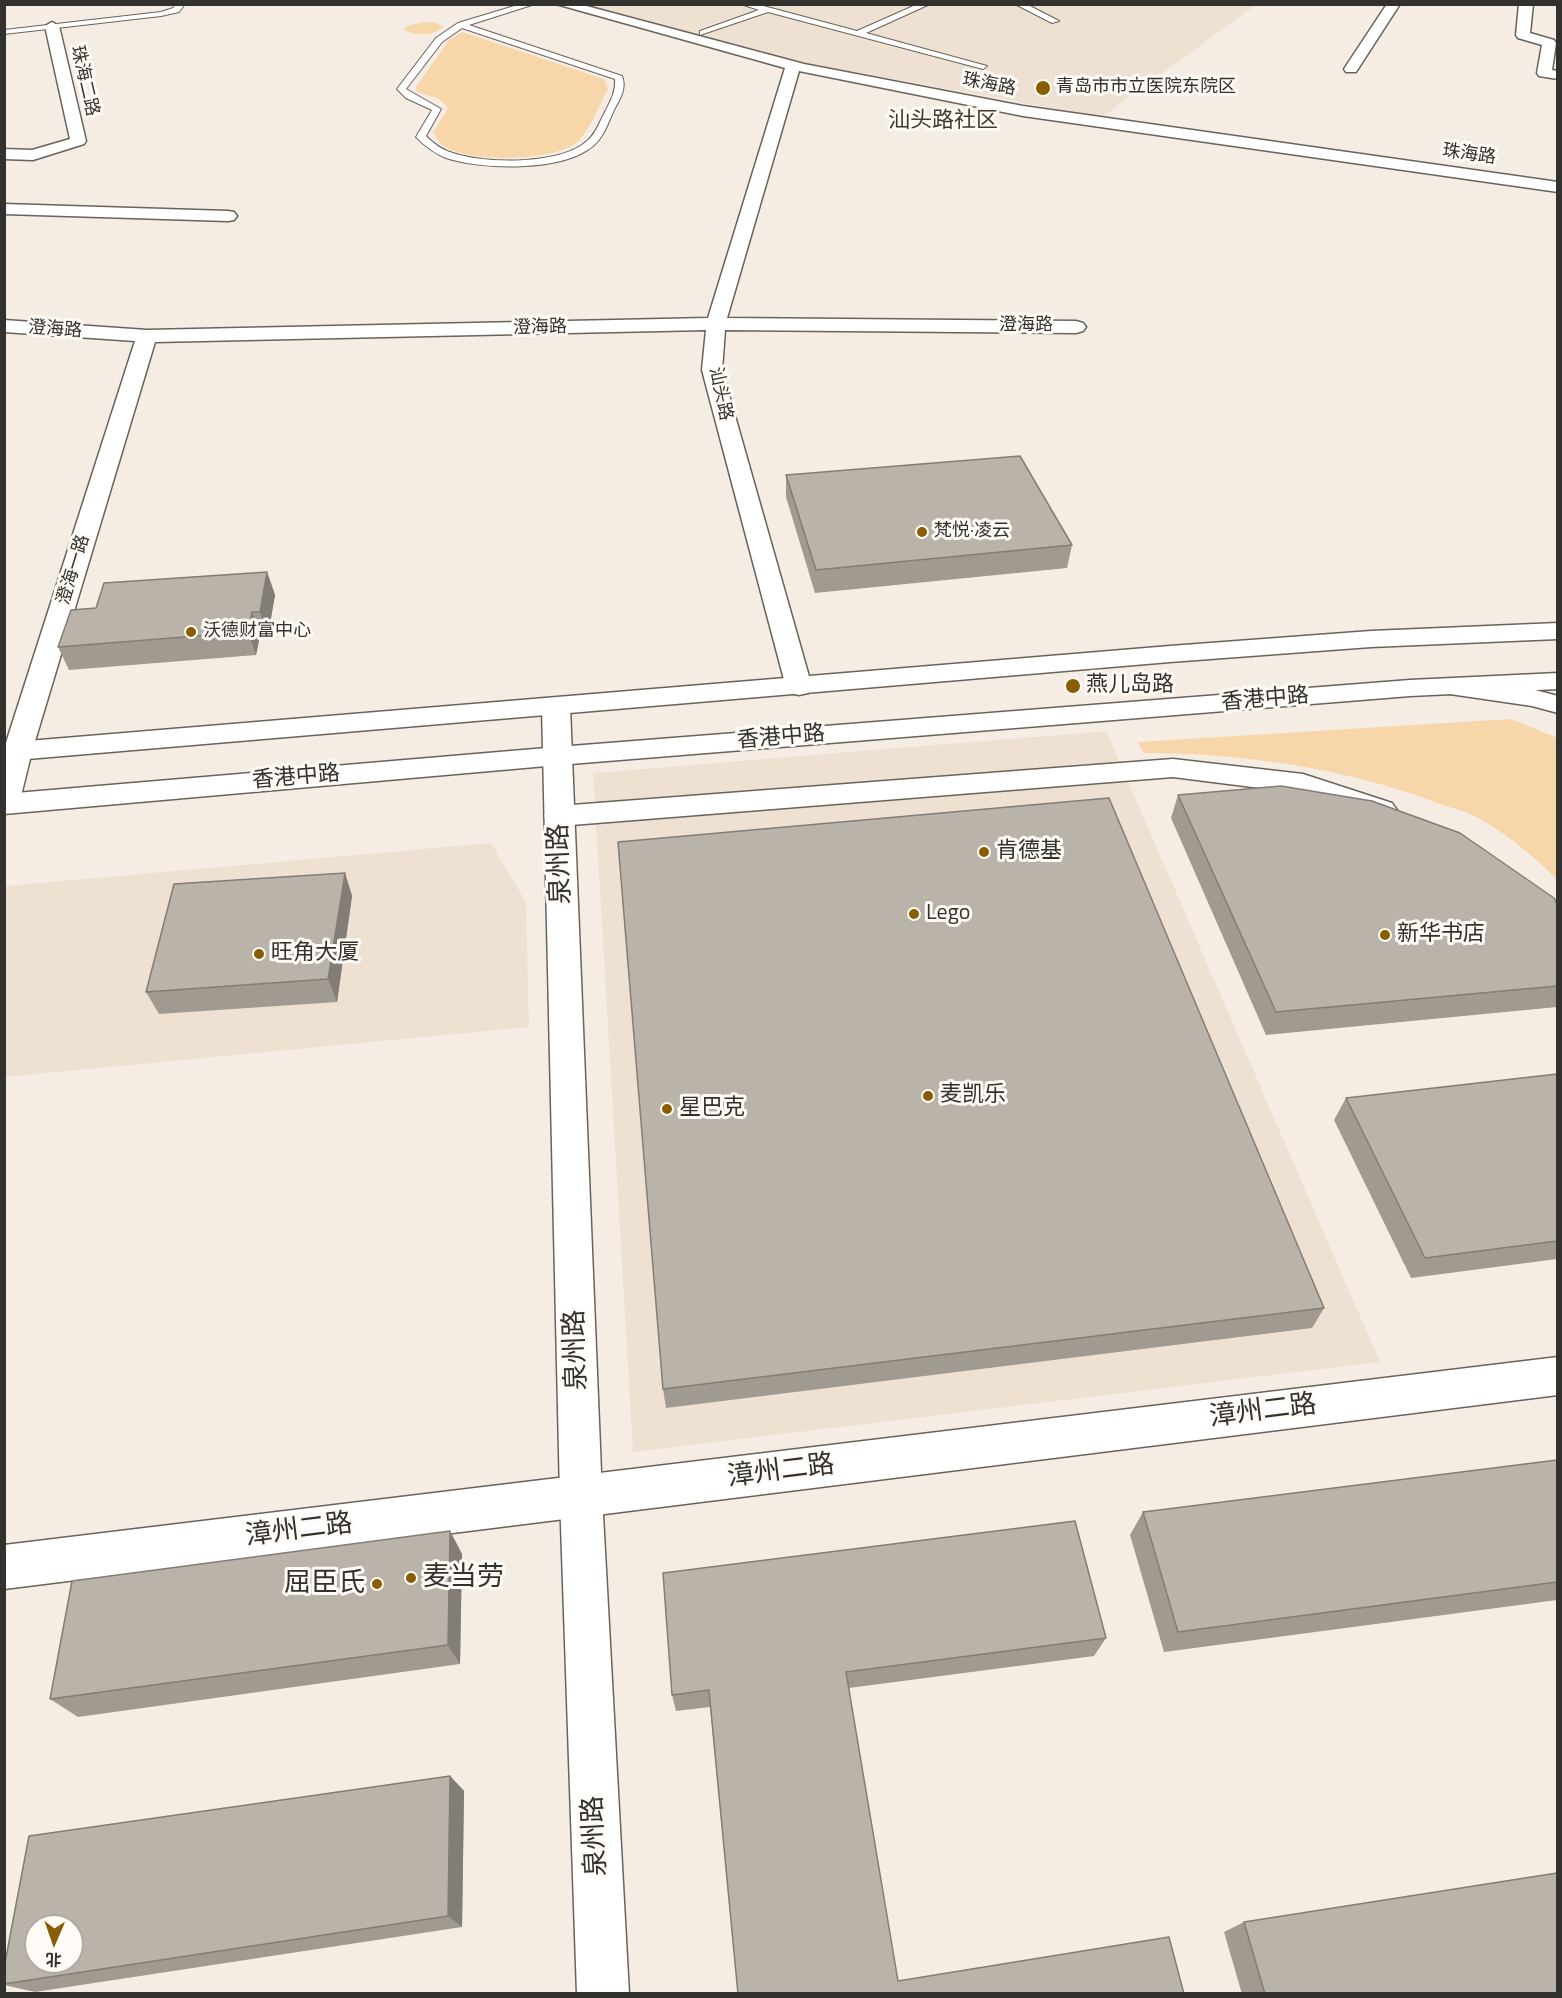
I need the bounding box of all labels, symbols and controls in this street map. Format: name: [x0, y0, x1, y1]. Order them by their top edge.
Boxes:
street label: 珠海二路: [65, 43, 103, 119]
street label: 珠海路: [960, 69, 1018, 101]
place label: 青岛市市立医院东院区: [1056, 77, 1236, 99]
marker: 青岛市市立医院东院区: [1034, 79, 1052, 97]
district label: 汕头路社区: [888, 109, 998, 135]
street label: 珠海路: [1441, 141, 1497, 169]
street label: 澄海路: [999, 315, 1053, 337]
street label: 澄海路: [27, 317, 83, 343]
street label: 澄海路: [513, 317, 567, 339]
street label: 汕头路: [704, 365, 736, 423]
place label: 梵悦·凌云: [934, 521, 1010, 543]
marker: 梵悦·凌云: [915, 525, 929, 539]
street label: 澄海一路: [53, 532, 95, 608]
place label: 沃德财富中心: [203, 621, 311, 643]
marker: 沃德财富中心: [184, 625, 198, 639]
place label: 燕儿岛路: [1086, 673, 1174, 699]
marker: 燕儿岛路: [1064, 677, 1082, 695]
street label: 香港中路: [1220, 683, 1310, 717]
street label: 香港中路: [736, 721, 826, 755]
street label: 香港中路: [251, 761, 341, 795]
street label: 泉州路: [543, 823, 579, 905]
place label: 肯德基: [996, 839, 1062, 865]
marker: 肯德基: [977, 845, 991, 859]
place label: Lego: [926, 901, 970, 927]
marker: Lego: [907, 907, 921, 921]
place label: 新华书店: [1397, 922, 1485, 948]
marker: 新华书店: [1378, 928, 1392, 942]
place label: 旺角大厦: [271, 941, 359, 967]
marker: 旺角大厦: [252, 947, 266, 961]
place label: 麦凯乐: [940, 1083, 1006, 1109]
marker: 麦凯乐: [921, 1089, 935, 1103]
place label: 星巴克: [679, 1096, 745, 1122]
marker: 星巴克: [660, 1102, 674, 1116]
street label: 泉州路: [559, 1309, 595, 1391]
street label: 漳州二路: [1207, 1389, 1319, 1435]
street label: 漳州二路: [725, 1449, 837, 1495]
street label: 漳州二路: [243, 1508, 355, 1554]
place label: 麦当劳: [423, 1562, 504, 1594]
place label: 屈臣氏: [284, 1568, 365, 1600]
marker: 麦当劳: [404, 1571, 418, 1585]
marker: 屈臣氏: [370, 1577, 384, 1591]
street label: 泉州路: [578, 1795, 614, 1877]
north arrow: [24, 1914, 84, 1974]
text: 北: [45, 1948, 62, 1972]

